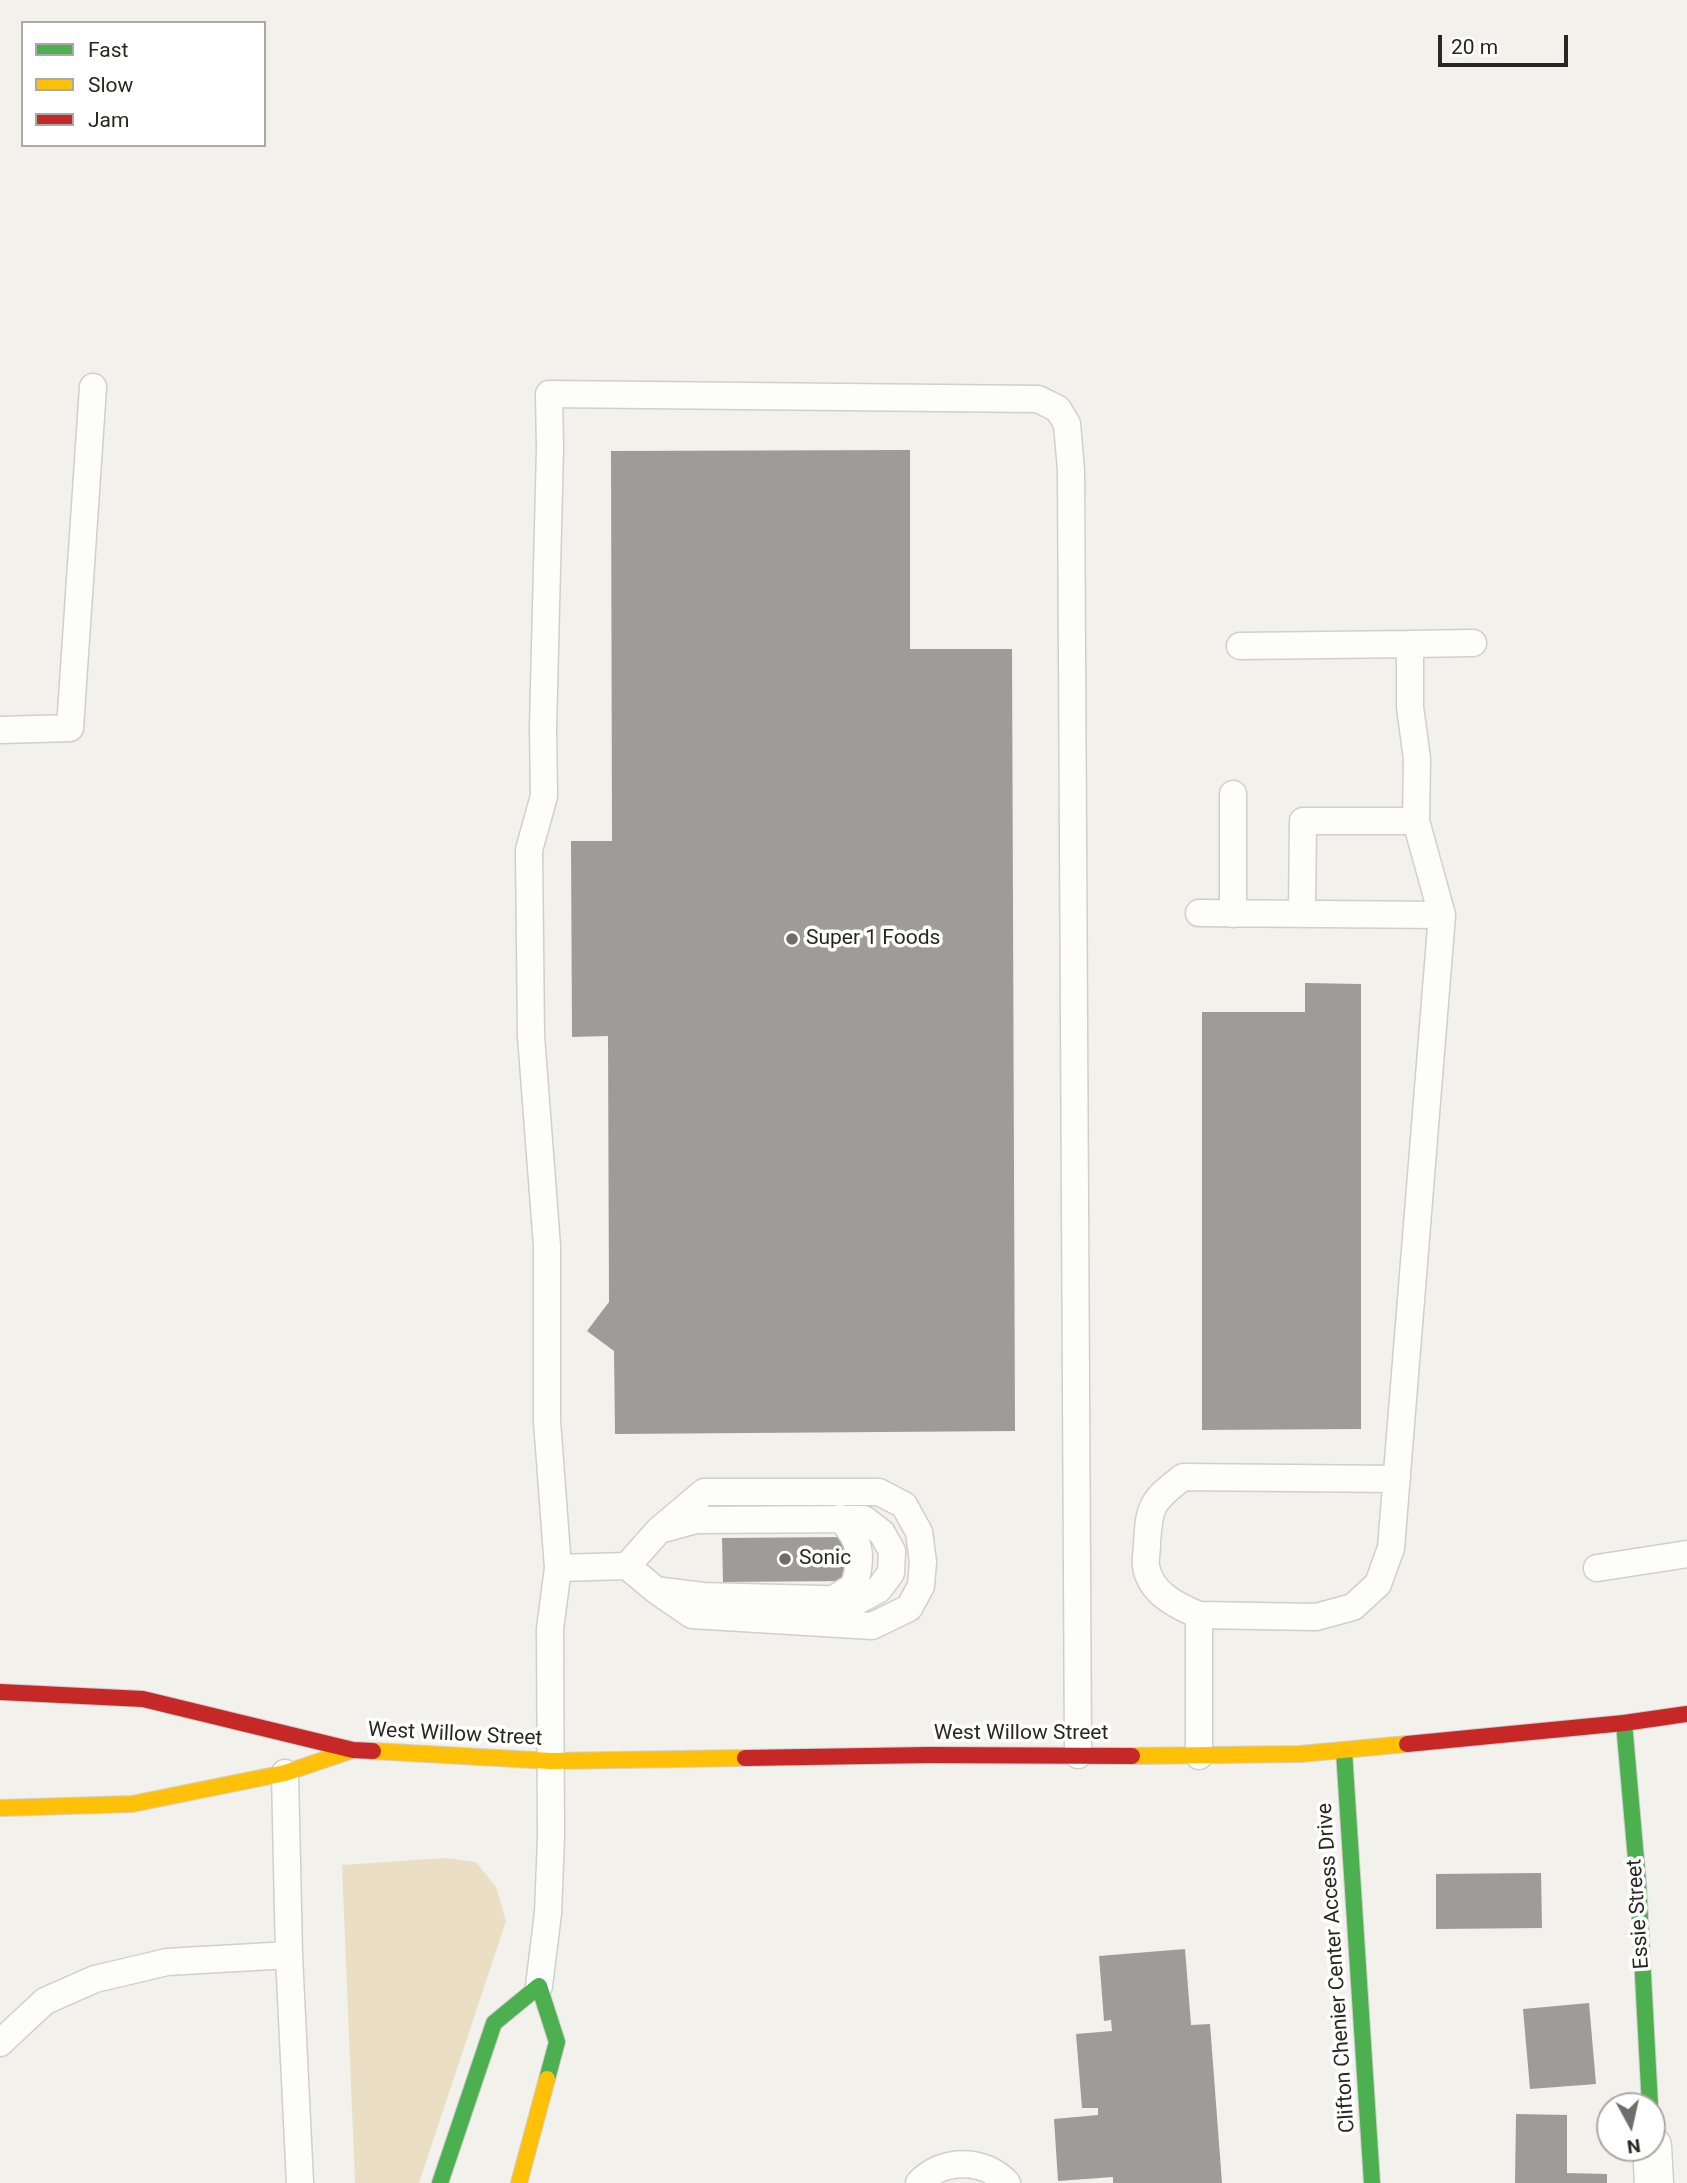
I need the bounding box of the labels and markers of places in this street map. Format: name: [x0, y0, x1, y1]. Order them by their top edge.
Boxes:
place label: Super 1 Foods: [806, 926, 940, 952]
marker: Super 1 Foods: [784, 931, 800, 947]
place label: Sonic: [799, 1546, 851, 1572]
marker: Sonic: [777, 1551, 793, 1567]

